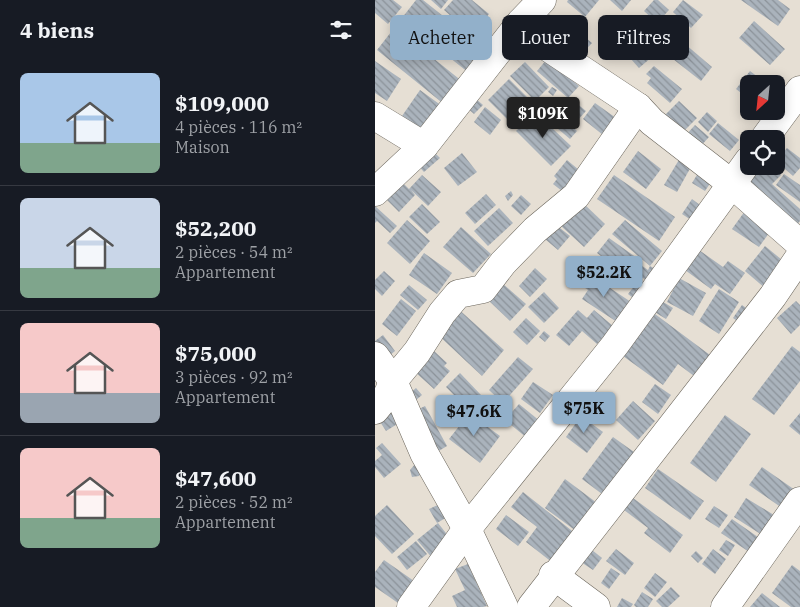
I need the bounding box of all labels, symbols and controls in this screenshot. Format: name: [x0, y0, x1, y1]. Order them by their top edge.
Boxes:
chip: Acheter: [390, 15, 492, 60]
chip: Louer: [502, 15, 588, 60]
chip: Filtres: [598, 15, 689, 60]
text: 4 biens: [20, 16, 94, 44]
icon: filters: [327, 16, 355, 44]
north arrow: [740, 75, 785, 120]
map controls: [740, 75, 785, 175]
text: $109,000: [175, 89, 269, 117]
icon: home: [60, 93, 120, 153]
pin: $109K: [508, 96, 578, 139]
text: $109K: [518, 103, 568, 123]
text: 4 pièces · 116 m²: [175, 117, 302, 137]
button: locate: [740, 130, 785, 175]
text: Maison: [175, 137, 230, 157]
text: $52,200: [175, 214, 256, 242]
icon: home: [60, 218, 120, 278]
text: 2 pièces · 54 m²: [175, 242, 293, 262]
pin: $52.2K: [563, 256, 645, 298]
text: Appartement: [175, 262, 276, 282]
text: $52.2K: [576, 262, 632, 282]
text: $75,000: [175, 339, 256, 367]
icon: home: [60, 343, 120, 403]
text: 3 pièces · 92 m²: [175, 367, 293, 387]
text: Appartement: [175, 387, 276, 407]
pin: $75K: [554, 392, 614, 434]
pin: $47.6K: [433, 394, 515, 437]
text: $75K: [564, 398, 605, 418]
text: $47.6K: [446, 401, 502, 421]
text: $47,600: [175, 464, 256, 492]
icon: home: [60, 468, 120, 528]
text: 2 pièces · 52 m²: [175, 492, 293, 512]
text: Appartement: [175, 512, 276, 532]

